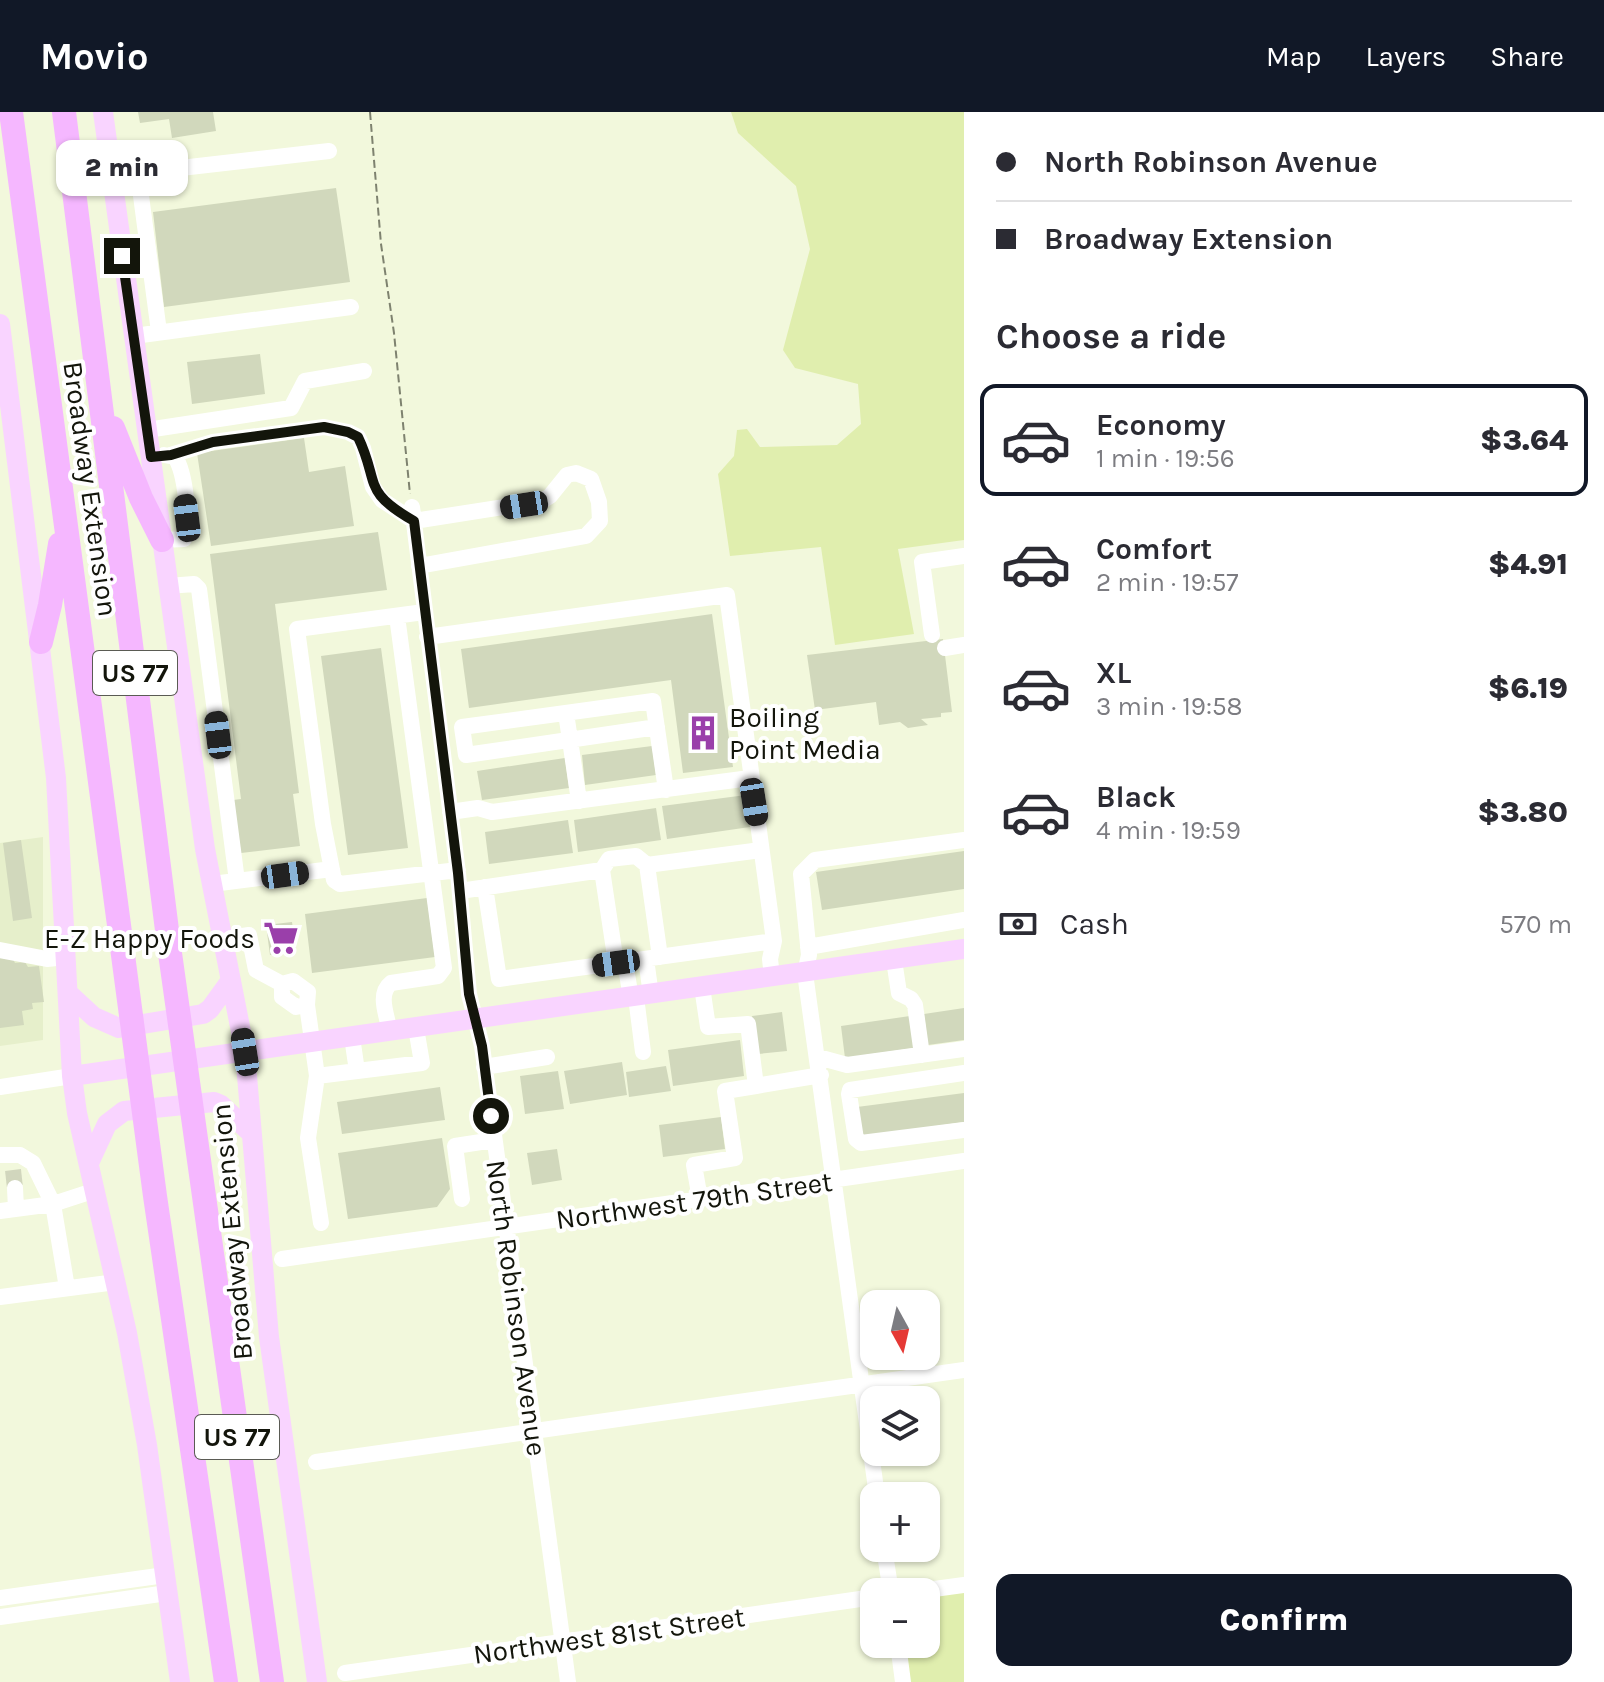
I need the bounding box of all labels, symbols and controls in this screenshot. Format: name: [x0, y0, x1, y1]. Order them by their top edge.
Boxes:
text: Movio: [40, 34, 148, 79]
text: Map: [1266, 40, 1321, 73]
text: Layers: [1365, 40, 1446, 73]
text: Share: [1490, 40, 1564, 73]
callout: 2 min: [56, 140, 188, 196]
text: North Robinson Avenue: [1044, 144, 1378, 180]
text: 2 min: [85, 152, 159, 183]
text: Broadway Extension: [1044, 221, 1333, 257]
route end: [104, 238, 140, 274]
text: Choose a ride: [996, 315, 1226, 357]
street label: Broadway Extension: [56, 359, 125, 619]
icon: car: [1000, 404, 1072, 476]
text: Economy: [1096, 407, 1226, 443]
text: $3.64: [1480, 422, 1568, 458]
text: 1 min · 19:56: [1096, 443, 1235, 474]
car: [498, 489, 550, 521]
car: [172, 493, 202, 543]
icon: car: [1000, 528, 1072, 600]
text: Comfort: [1096, 531, 1212, 567]
text: $4.91: [1488, 546, 1568, 582]
text: 2 min · 19:57: [1096, 567, 1239, 598]
road number: US 77: [93, 651, 177, 695]
icon: car: [1000, 652, 1072, 724]
text: XL: [1096, 655, 1131, 691]
text: $6.19: [1488, 670, 1568, 706]
text: 3 min · 19:58: [1096, 691, 1243, 722]
place label: Boiling Point Media: [729, 701, 881, 766]
car: [203, 710, 233, 760]
building icon: Boiling Point Media: [684, 714, 722, 752]
car: [738, 776, 770, 828]
icon: car: [1000, 776, 1072, 848]
text: Black: [1096, 779, 1176, 815]
text: $3.80: [1478, 794, 1568, 830]
text: 4 min · 19:59: [1096, 815, 1241, 846]
car: [260, 860, 310, 890]
icon: cash: [996, 902, 1040, 946]
text: Cash: [1060, 906, 1129, 942]
text: 570 m: [1499, 909, 1572, 940]
supermarket icon: E-Z Happy Foods: [262, 919, 300, 957]
place label: E-Z Happy Foods: [44, 922, 255, 955]
car: [591, 948, 641, 978]
car: [229, 1026, 261, 1078]
route start: [473, 1098, 509, 1134]
street label: Broadway Extension: [204, 1102, 259, 1362]
street label: North Robinson Avenue: [479, 1158, 554, 1458]
street label: Northwest 79th Street: [554, 1165, 834, 1236]
north arrow: [860, 1290, 940, 1370]
map controls: [860, 1290, 940, 1658]
button: layers: [860, 1386, 940, 1466]
road number: US 77: [195, 1415, 279, 1459]
button: +: [860, 1482, 940, 1562]
button: Confirm: [996, 1574, 1572, 1666]
button: −: [860, 1578, 940, 1658]
street label: Northwest 81st Street: [471, 1600, 747, 1671]

